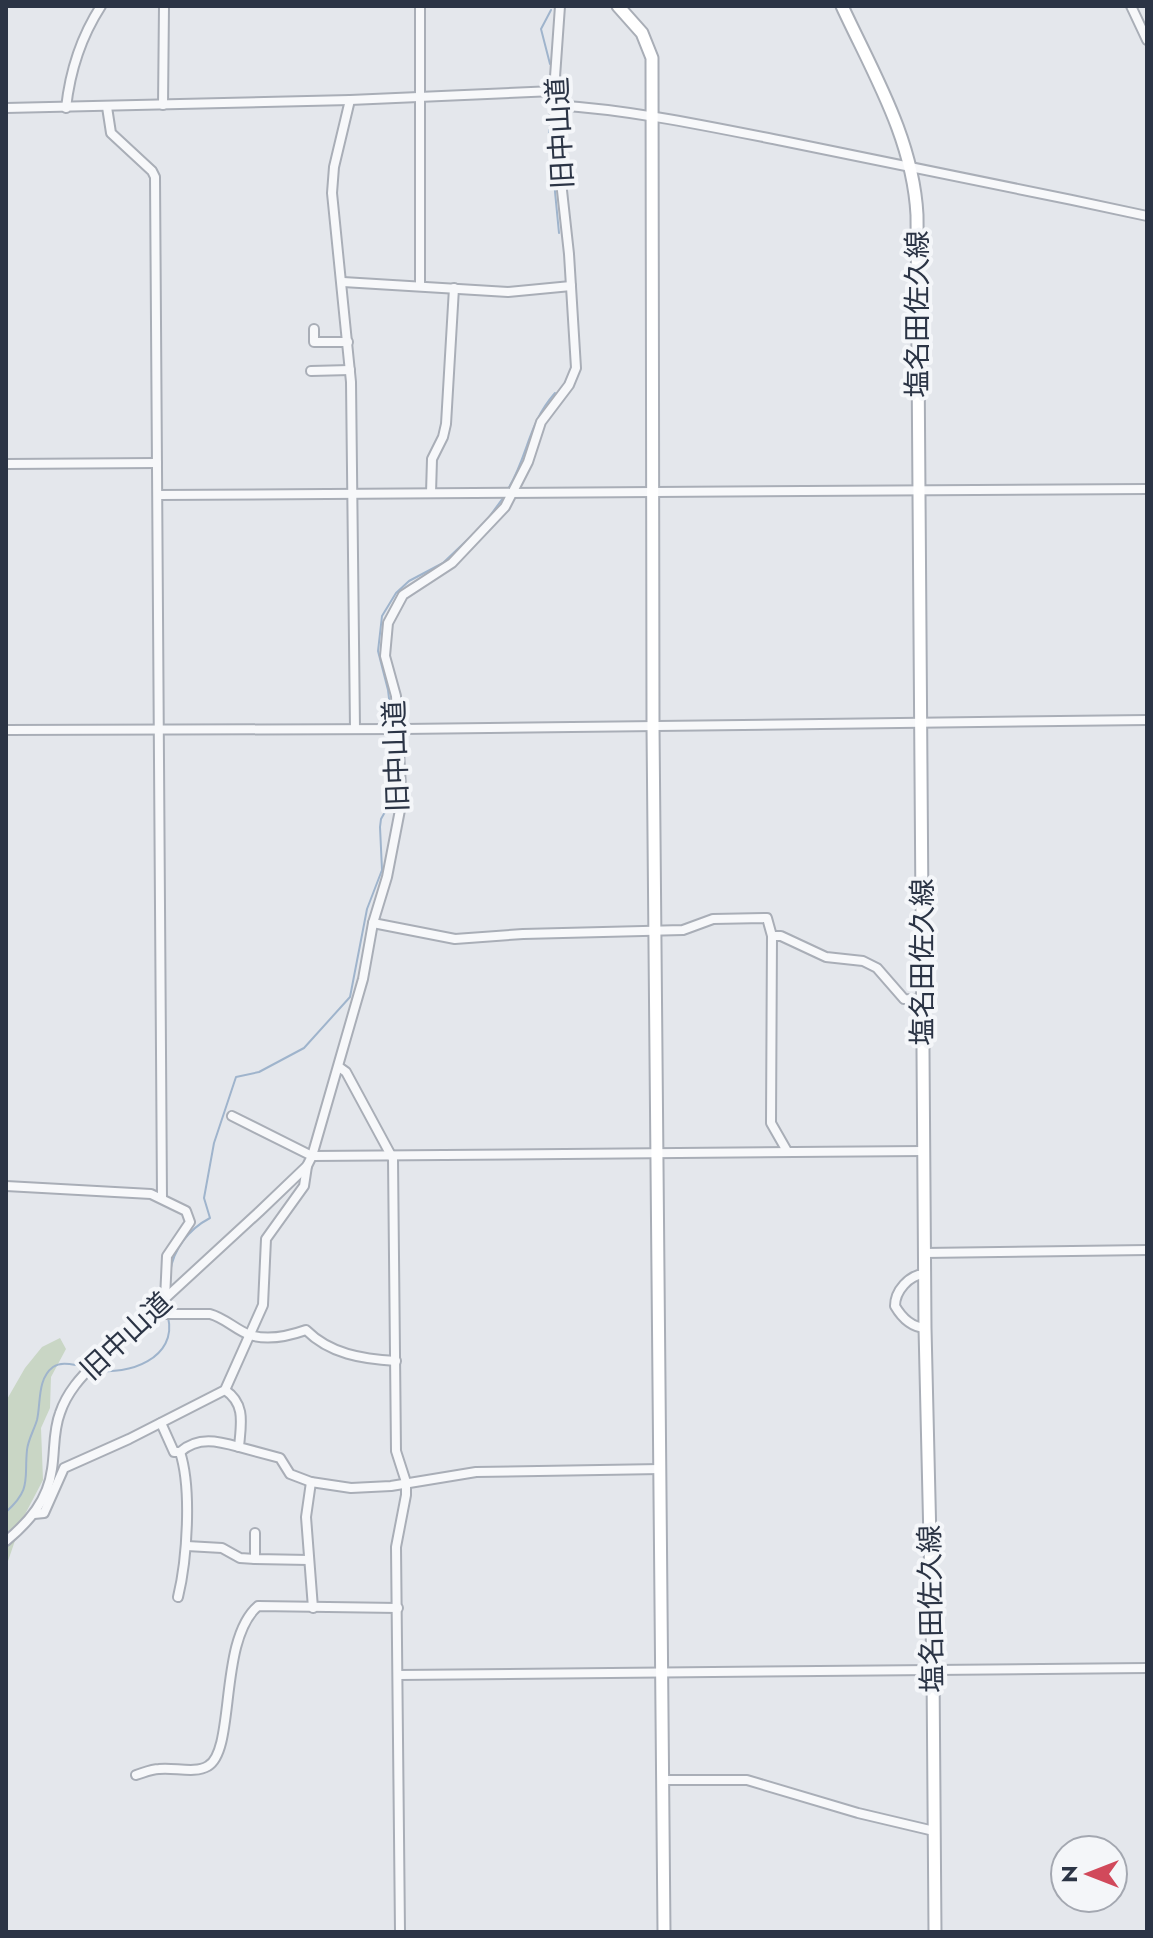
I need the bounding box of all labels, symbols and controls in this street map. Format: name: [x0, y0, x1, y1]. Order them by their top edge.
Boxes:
street label: 旧中山道: [537, 76, 583, 190]
street label: 塩名田佐久線: [897, 230, 938, 398]
street label: 旧中山道: [374, 699, 418, 813]
street label: 塩名田佐久線: [902, 878, 943, 1046]
street label: 旧中山道: [71, 1283, 181, 1389]
street label: 塩名田佐久線: [909, 1525, 953, 1693]
north arrow: [1049, 1834, 1129, 1914]
text: N: [1053, 1865, 1085, 1883]

